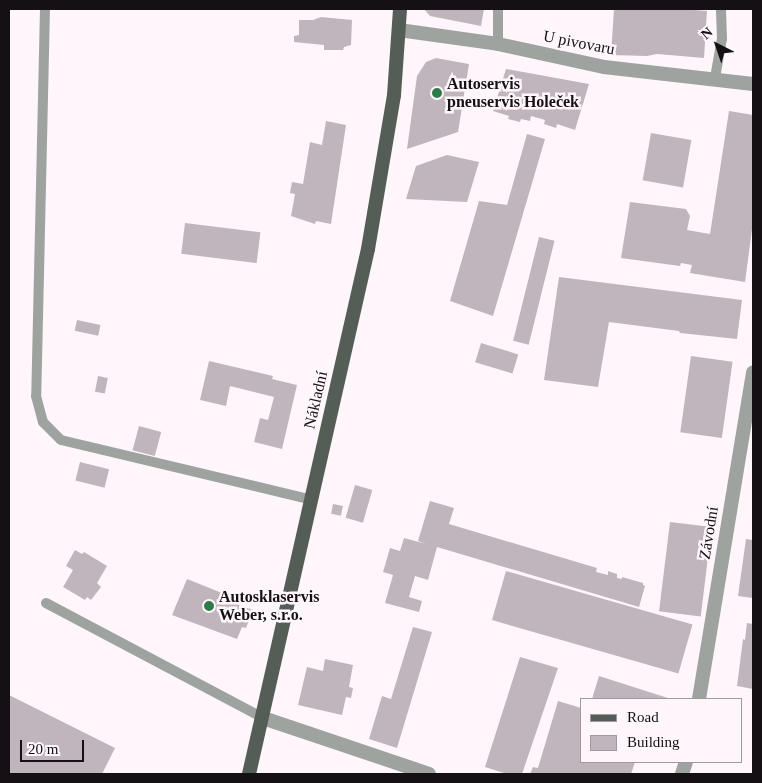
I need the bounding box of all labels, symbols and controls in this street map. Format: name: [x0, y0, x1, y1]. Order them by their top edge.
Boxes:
north arrow: [692, 20, 742, 70]
text: N: [698, 24, 716, 42]
street label: U pivovaru: [542, 27, 616, 59]
place label: Autoservis pneuservis Holeček: [447, 74, 579, 112]
marker: Autoservis pneuservis Holeček: [431, 87, 443, 99]
street label: Nákladní: [300, 369, 332, 431]
street label: Závodní: [695, 505, 723, 561]
place label: Autosklaservis Weber, s.r.o.: [219, 587, 319, 625]
marker: Autosklaservis Weber, s.r.o.: [203, 600, 215, 612]
legend: [580, 698, 742, 763]
text: Road: [627, 709, 659, 725]
scale bar: [22, 730, 86, 762]
text: Building: [627, 734, 680, 750]
text: 20 m: [28, 741, 58, 757]

